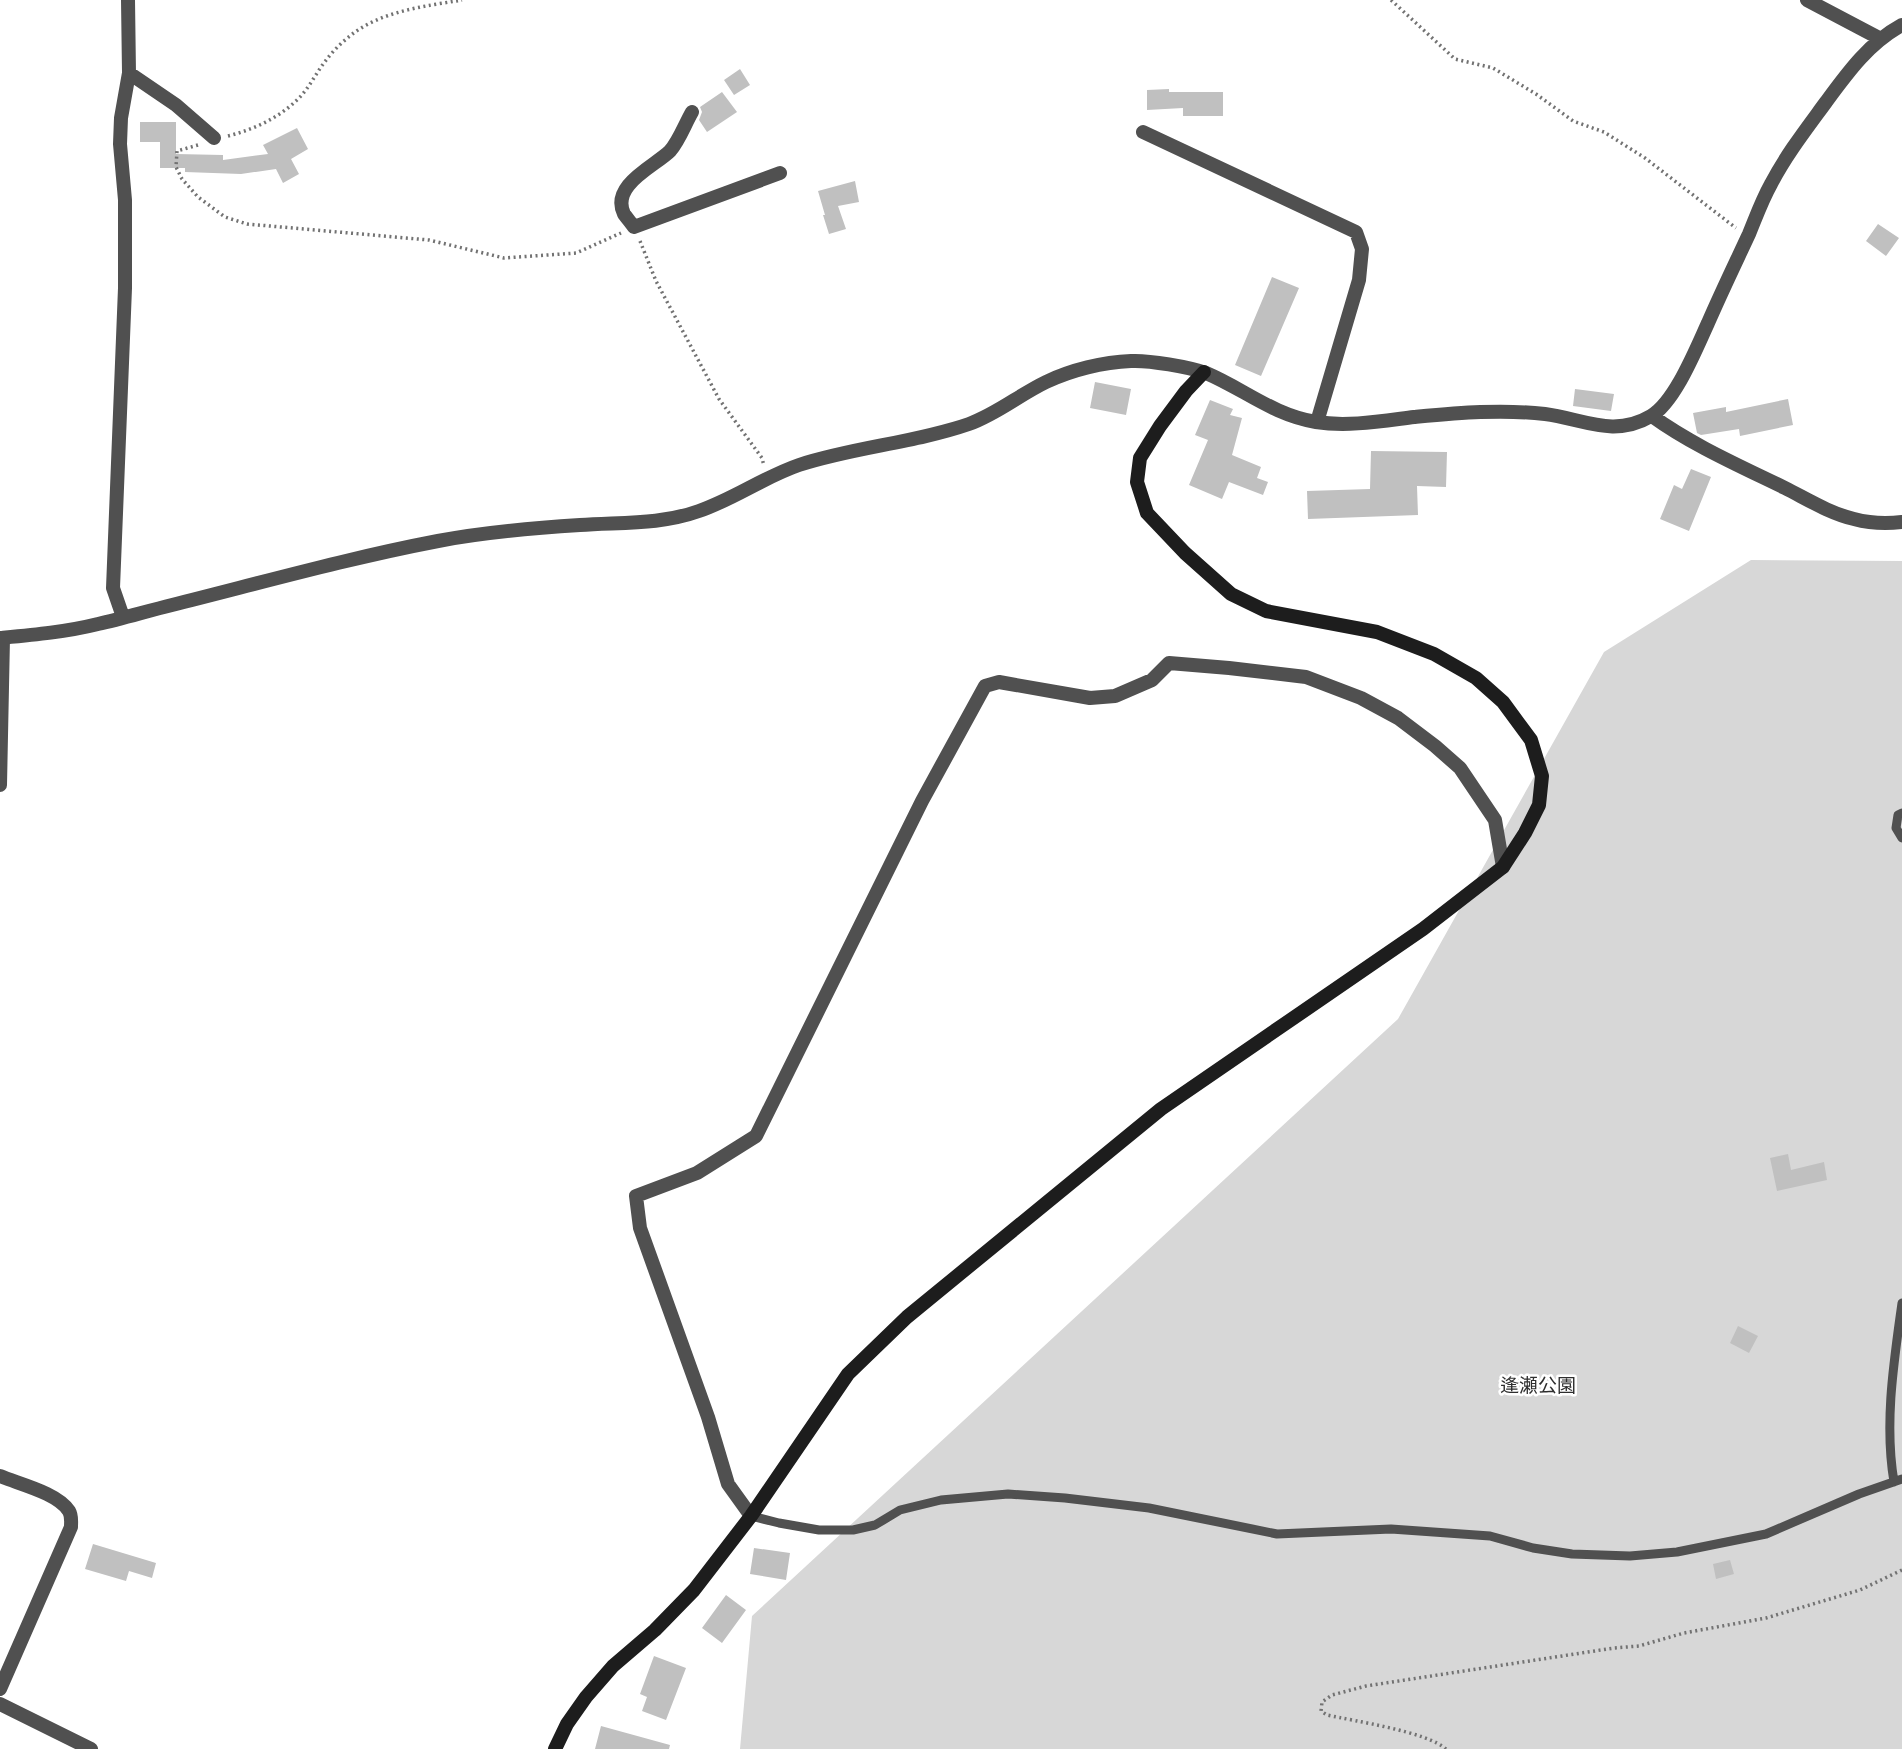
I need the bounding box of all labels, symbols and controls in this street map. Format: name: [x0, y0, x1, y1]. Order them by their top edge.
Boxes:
park label: 逢瀬公園: [1500, 1375, 1576, 1398]

